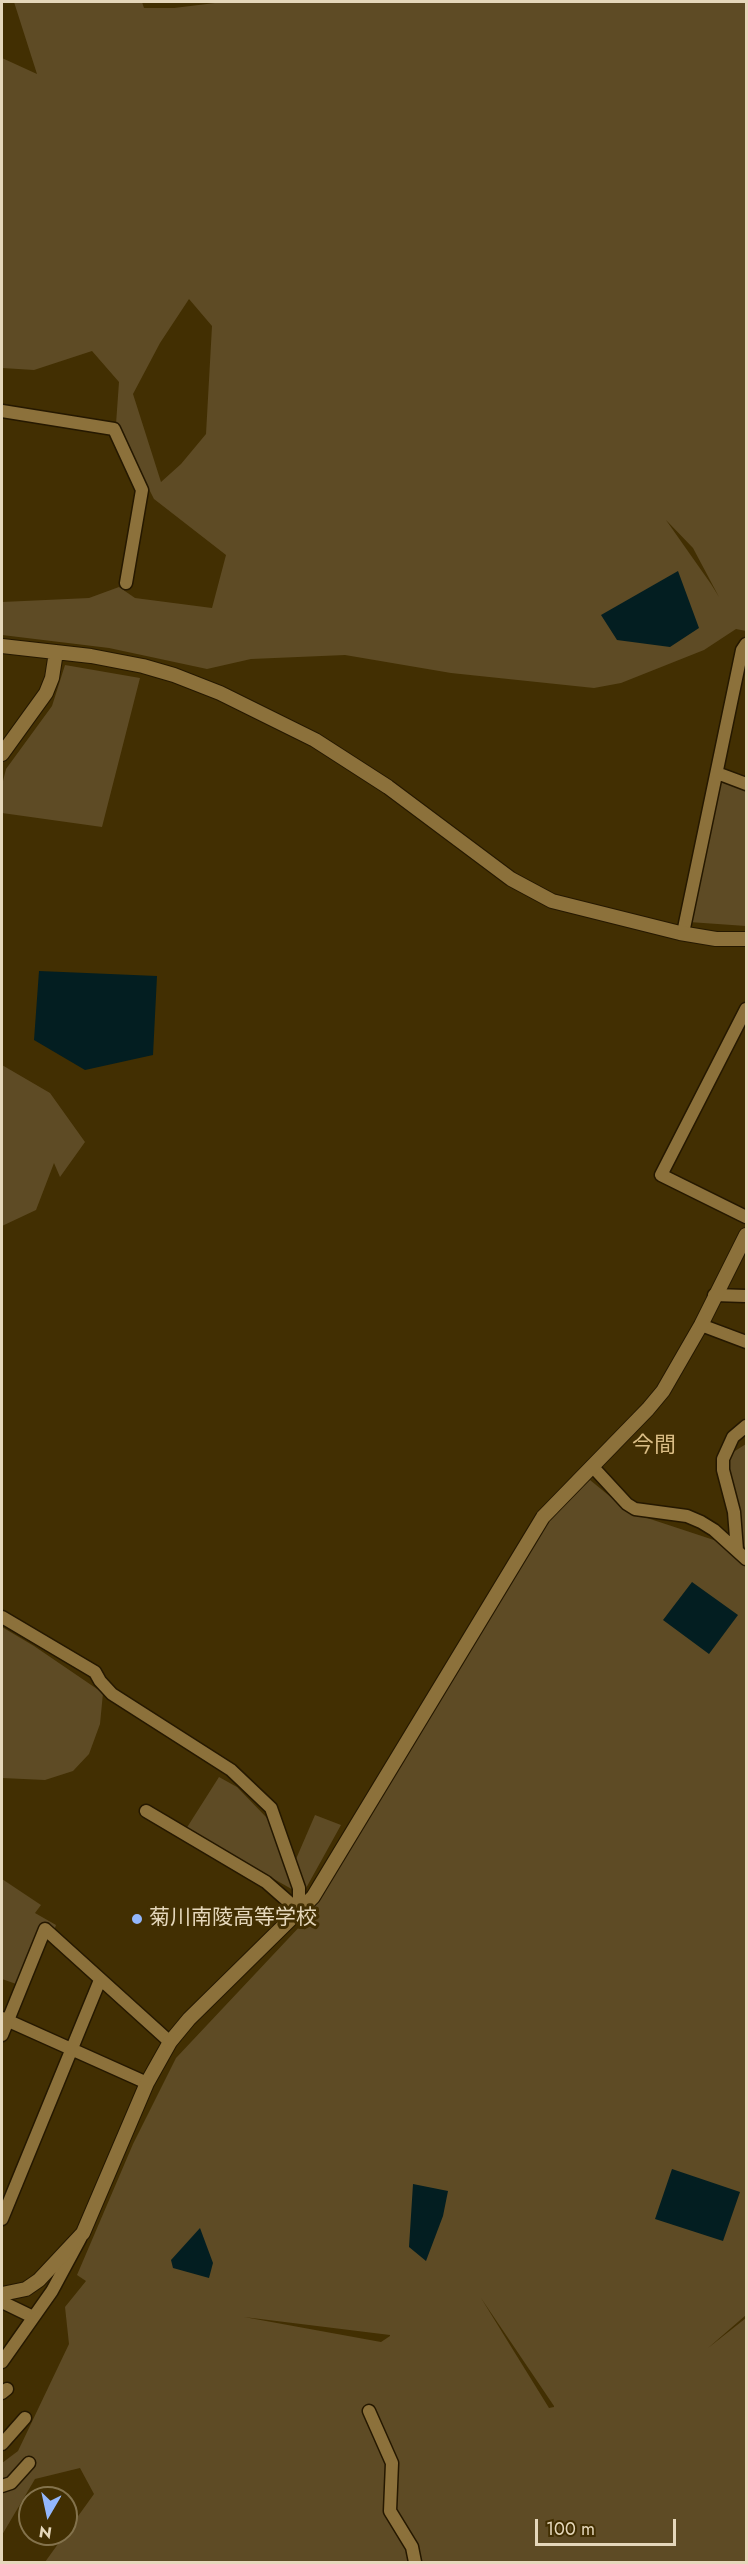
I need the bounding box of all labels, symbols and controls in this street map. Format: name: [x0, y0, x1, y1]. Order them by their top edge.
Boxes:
district label: 今間: [632, 1434, 676, 1460]
place label: 菊川南陵高等学校: [149, 1906, 317, 1932]
marker: 菊川南陵高等学校: [130, 1912, 144, 1926]
north arrow: [18, 2486, 78, 2546]
scale bar: [538, 2507, 679, 2545]
text: 100 m: [546, 2516, 595, 2542]
text: N: [37, 2520, 53, 2545]

